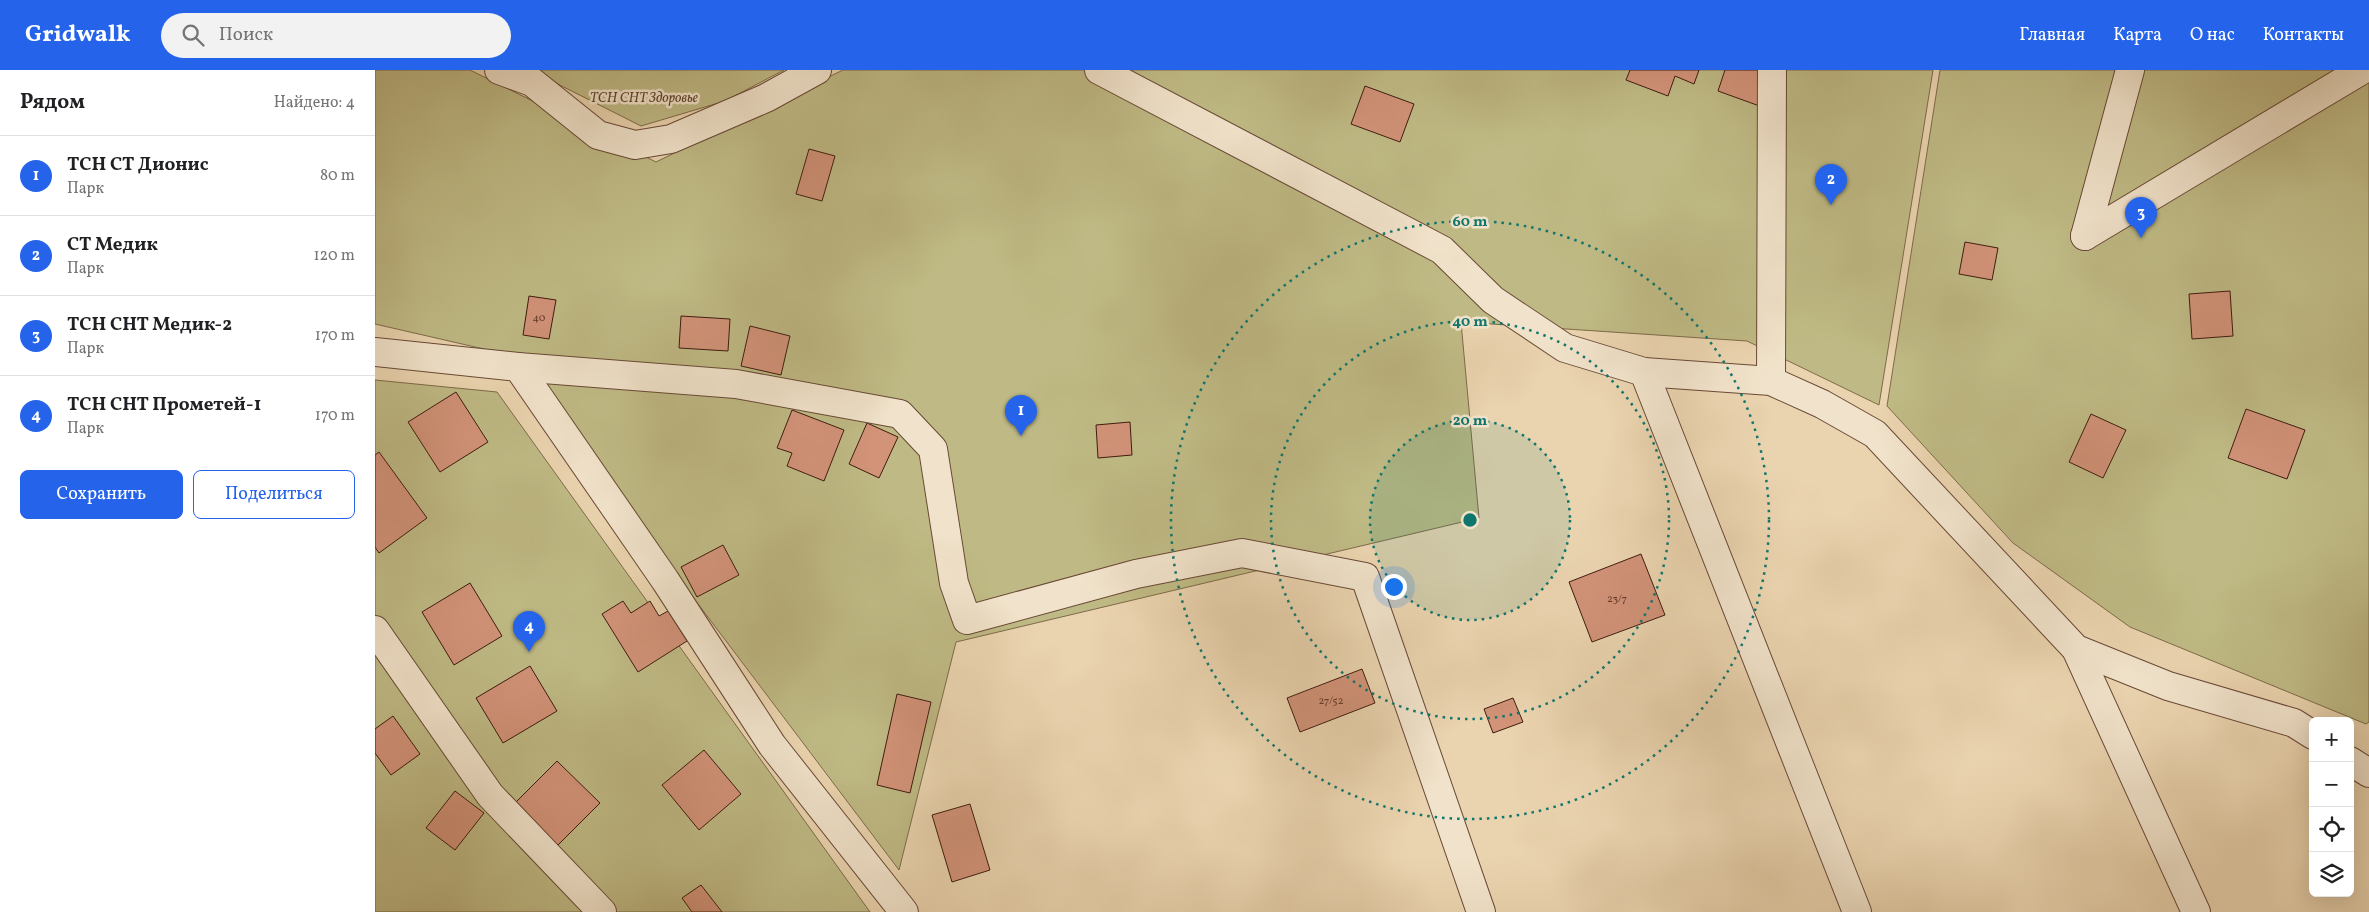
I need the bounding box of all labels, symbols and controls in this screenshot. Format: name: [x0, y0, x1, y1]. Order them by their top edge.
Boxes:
search box: [161, 13, 511, 58]
text: Gridwalk: [25, 18, 131, 52]
icon: search: [179, 21, 207, 49]
text: Поиск: [219, 22, 273, 48]
text: Главная: [2019, 23, 2085, 48]
text: Карта: [2113, 23, 2162, 48]
text: О нас: [2190, 23, 2235, 48]
text: Контакты: [2263, 23, 2344, 48]
text: Рядом: [20, 88, 85, 117]
park label: ТСН СНТ Здоровье: [590, 89, 698, 108]
text: Найдено: 4: [274, 92, 355, 114]
text: ТСН СТ Дионис: [67, 152, 209, 178]
pin: 2: [1815, 164, 1847, 205]
text: 1: [33, 165, 39, 187]
text: 80 m: [320, 165, 355, 187]
text: Парк: [67, 178, 104, 200]
pin: 3: [2125, 197, 2157, 238]
text: 60 m: [1453, 212, 1488, 233]
text: СТ Медик: [67, 232, 158, 258]
text: 2: [32, 245, 40, 267]
text: 120 m: [313, 245, 355, 267]
text: Парк: [67, 258, 104, 280]
house number: 40: [533, 311, 546, 326]
text: ТСН СНТ Медик-2: [67, 312, 232, 338]
text: 40 m: [1452, 312, 1488, 333]
text: 3: [32, 325, 40, 347]
text: 170 m: [315, 325, 355, 347]
text: Парк: [67, 338, 104, 360]
text: ТСН СНТ Прометей-1: [67, 392, 261, 418]
pin: 1: [1005, 395, 1037, 436]
text: 4: [31, 405, 41, 427]
text: 170 m: [315, 405, 355, 427]
text: 20 m: [1453, 411, 1488, 432]
text: Парк: [67, 418, 104, 440]
button: Сохранить: [20, 470, 183, 519]
button: Поделиться: [193, 470, 355, 519]
centre of rings: [1461, 511, 1479, 529]
your location: [1381, 574, 1407, 600]
house number: 23/7: [1607, 592, 1627, 607]
pin: 4: [513, 611, 545, 652]
house number: 27/52: [1318, 694, 1344, 709]
map controls: [2309, 717, 2354, 897]
button: +: [2309, 717, 2354, 762]
button: −: [2309, 762, 2354, 807]
button: locate: [2309, 807, 2354, 852]
button: layers: [2309, 852, 2354, 897]

